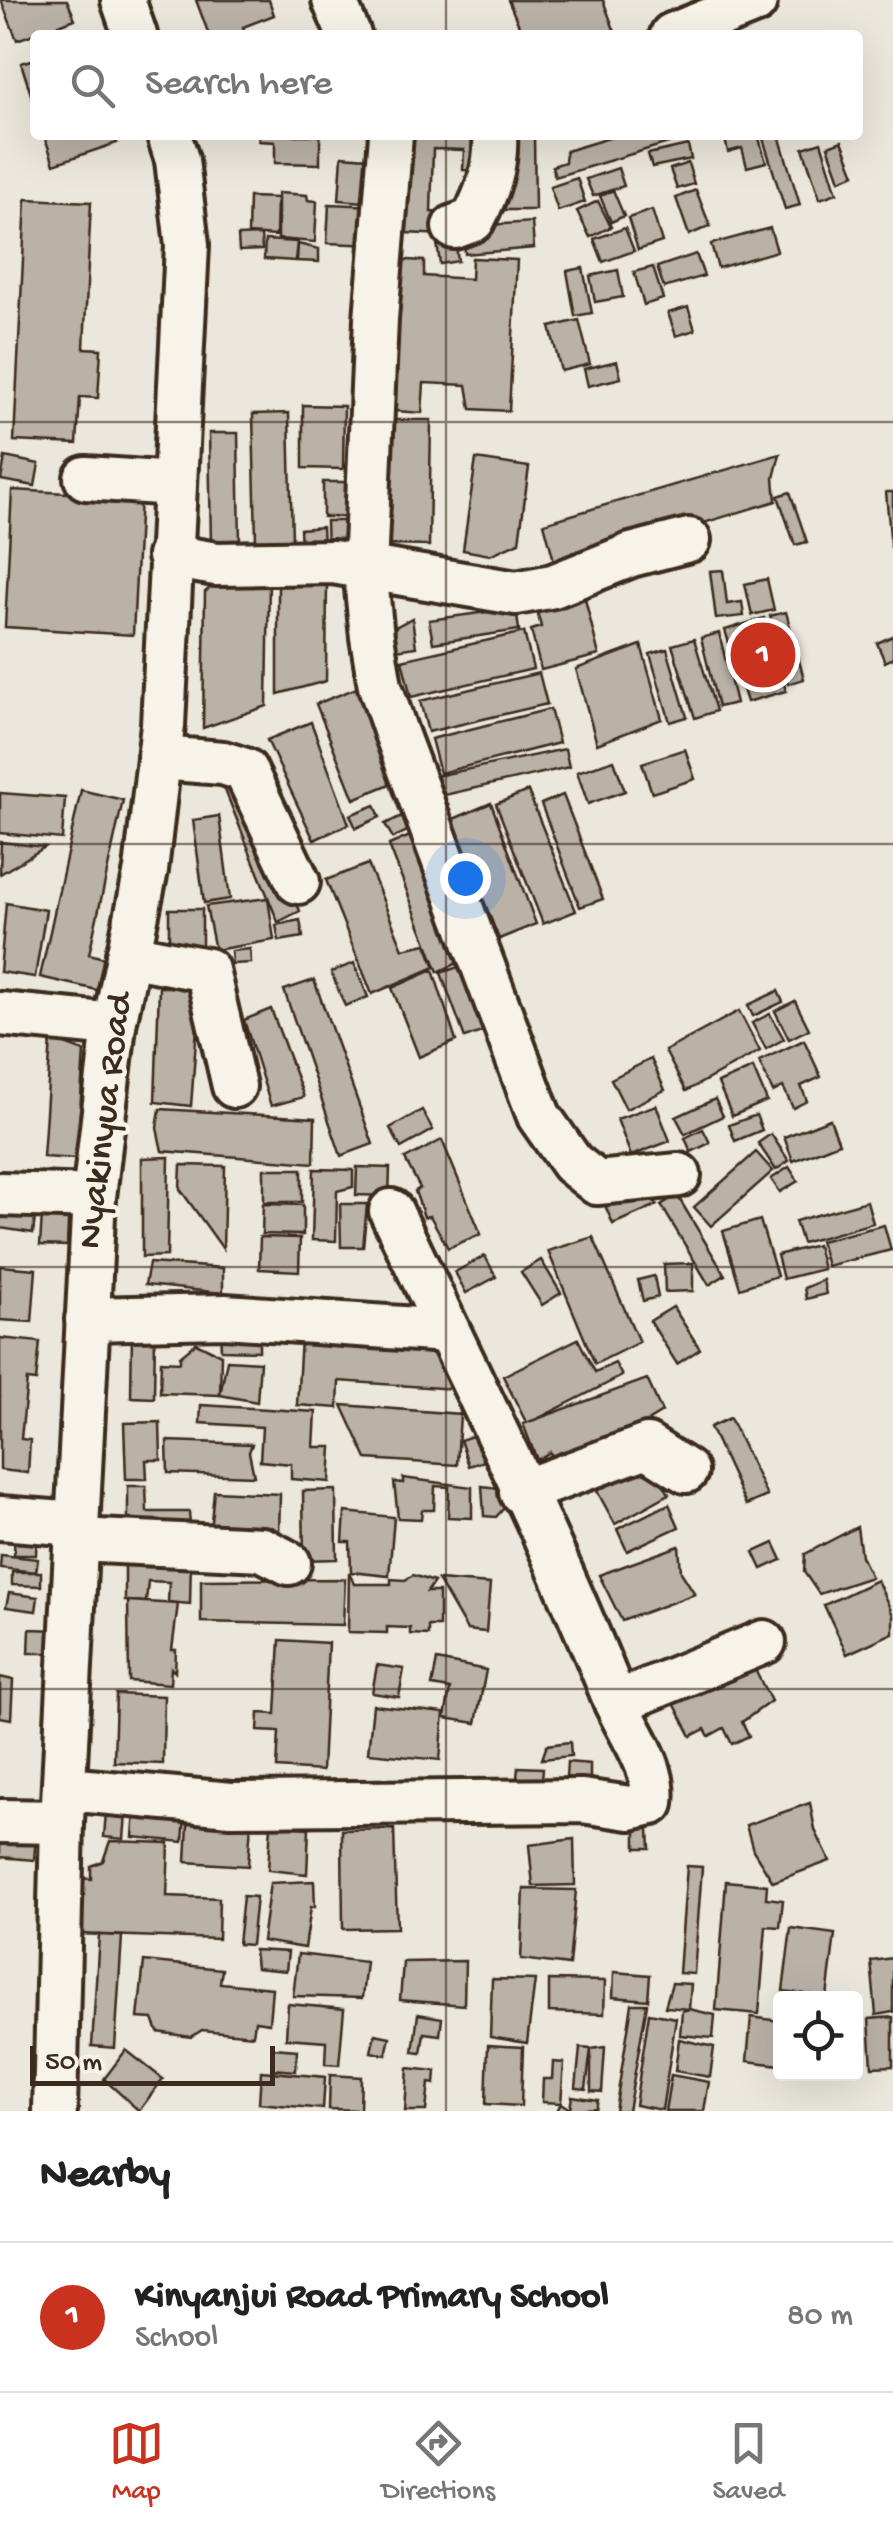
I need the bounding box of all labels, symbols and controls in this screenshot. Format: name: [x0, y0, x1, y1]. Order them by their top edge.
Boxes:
search box: [30, 30, 863, 140]
icon: search: [65, 58, 120, 113]
text: Search here: [145, 63, 332, 107]
pin: 1: [730, 618, 796, 692]
your location: [440, 853, 491, 904]
street label: Nyakinyua Road: [69, 988, 145, 1251]
map controls: [773, 1991, 863, 2081]
button: locate: [773, 1991, 863, 2081]
scale bar: [30, 2041, 275, 2086]
text: 50 m: [45, 2047, 102, 2080]
text: Nearby: [40, 2152, 170, 2201]
text: Kinyanjui Road Primary School: [135, 2276, 609, 2320]
text: 1: [66, 2298, 79, 2336]
text: 80 m: [787, 2298, 853, 2336]
text: School: [135, 2320, 218, 2358]
tab: Map: [109, 2416, 164, 2509]
tab: Directions: [381, 2416, 495, 2509]
tab: Saved: [712, 2416, 784, 2509]

